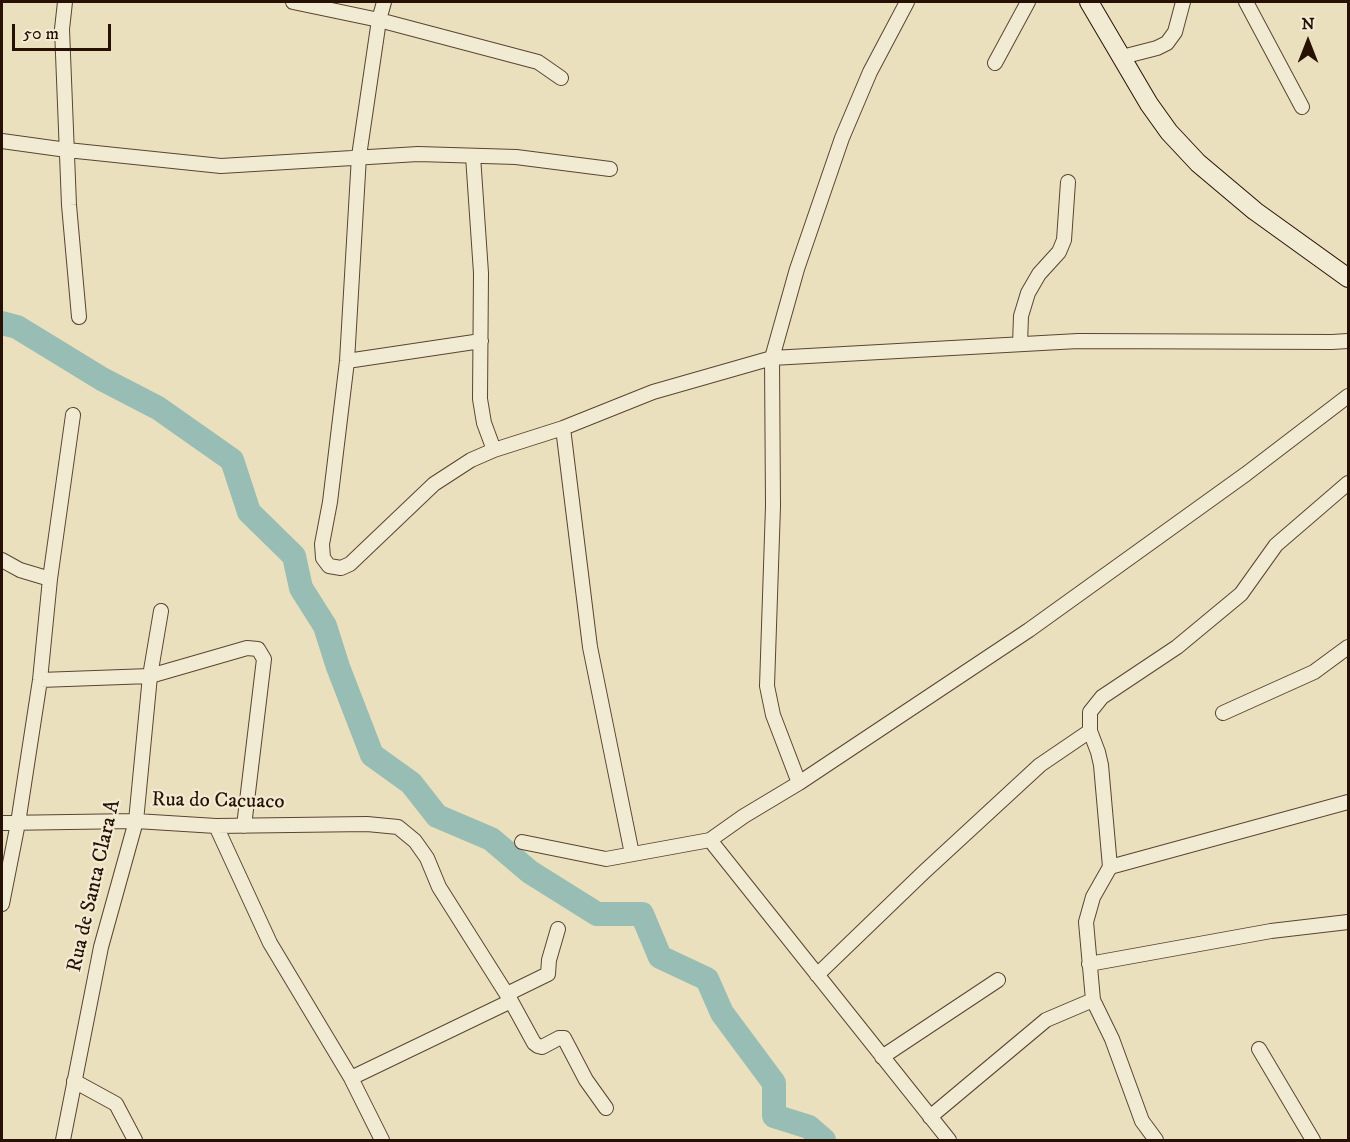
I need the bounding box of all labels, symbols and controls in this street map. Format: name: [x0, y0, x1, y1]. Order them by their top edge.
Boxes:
scale bar: [15, 12, 114, 50]
north arrow: [1278, 12, 1338, 72]
text: N: [1301, 14, 1315, 34]
text: 50 m: [23, 23, 59, 45]
street label: Rua do Cacuaco: [151, 788, 285, 816]
street label: Rua de Santa Clara A: [63, 797, 127, 975]

